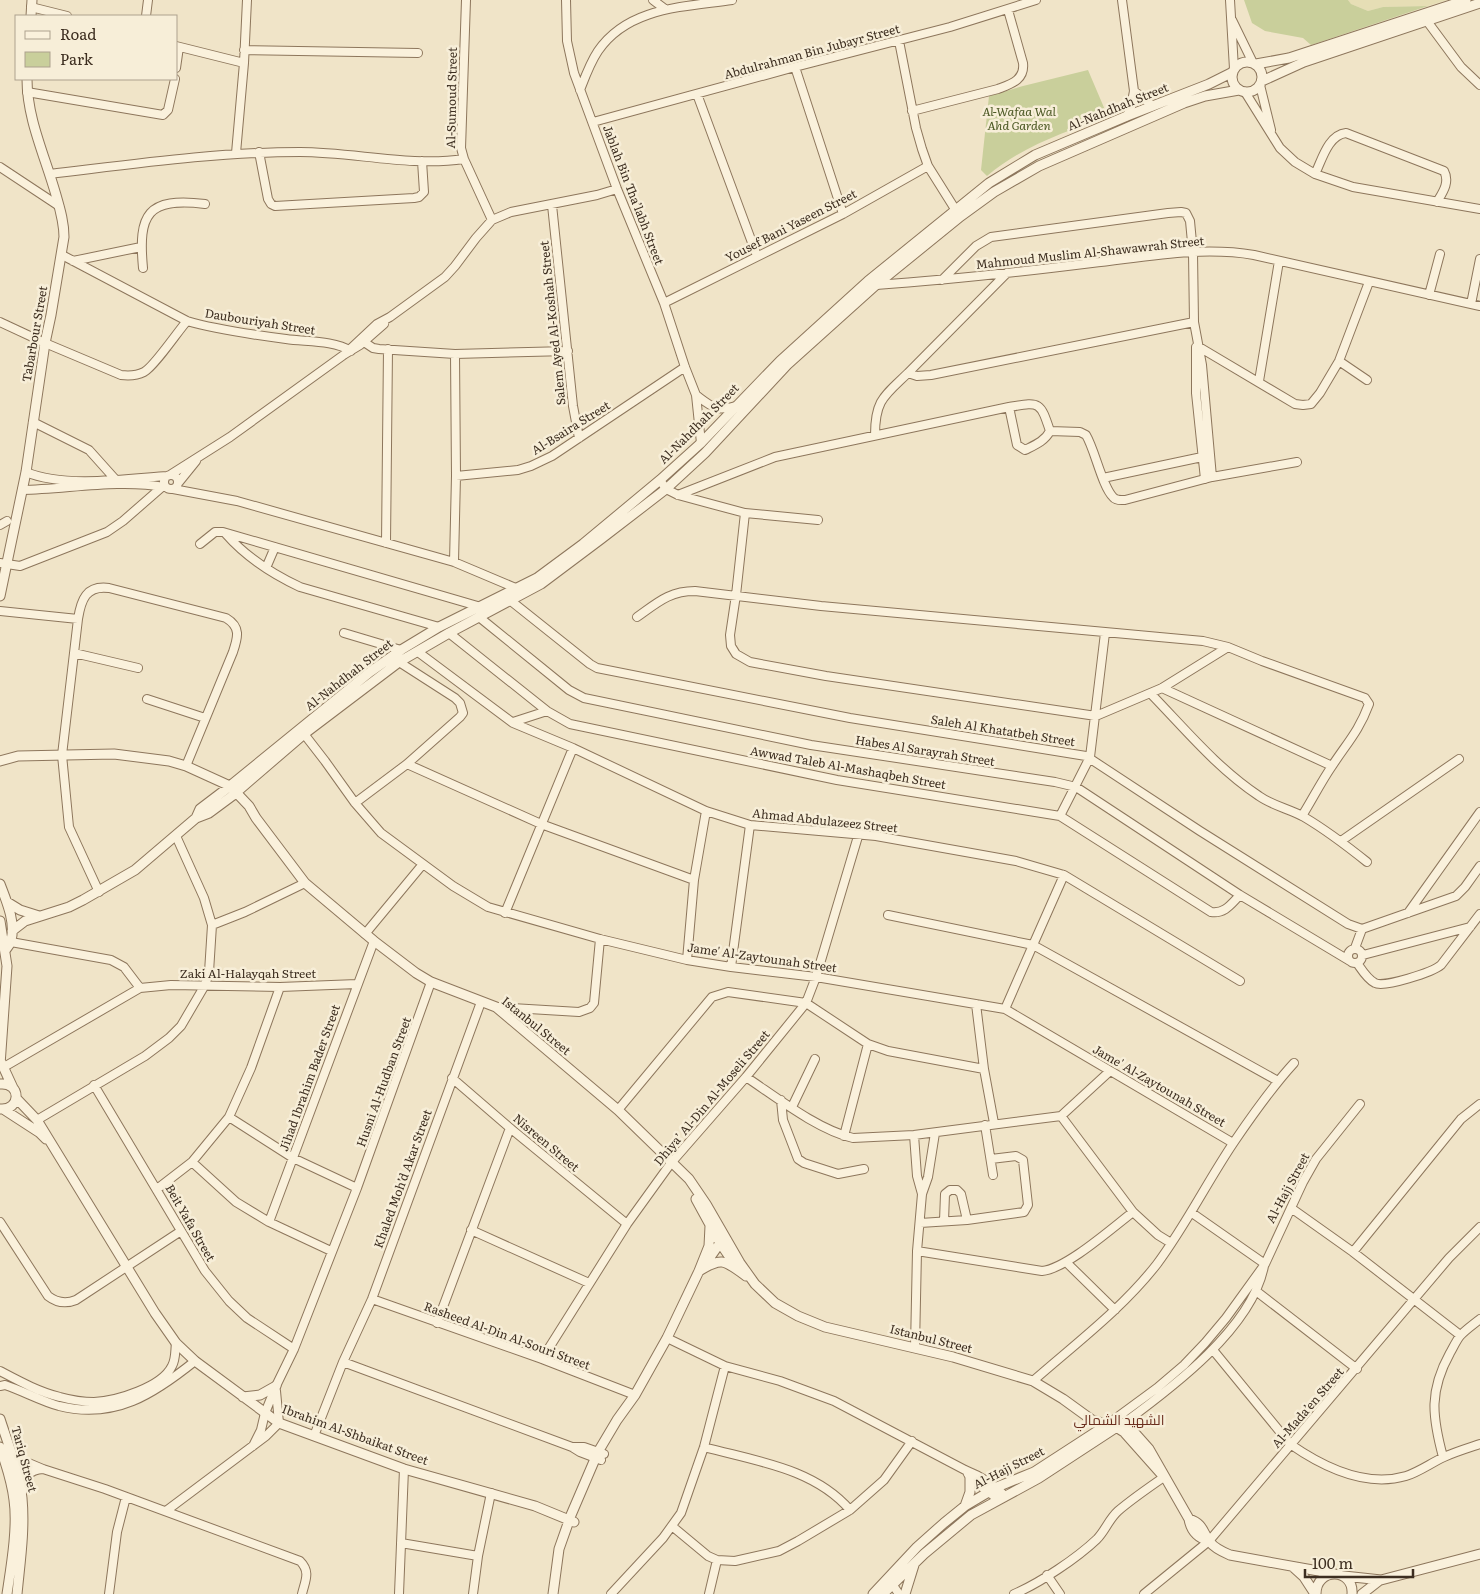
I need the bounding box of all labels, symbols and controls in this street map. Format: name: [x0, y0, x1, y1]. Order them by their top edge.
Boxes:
legend: [15, 15, 178, 80]
street label: Abdulrahman Bin Jubayr Street: [722, 19, 902, 83]
text: Road: [60, 22, 96, 45]
text: Park: [60, 47, 94, 70]
street label: Al-Sumoud Street: [441, 47, 461, 149]
street label: Al-Nahdhah Street: [1065, 78, 1171, 135]
park label: Al-Wafaa Wal Ahd Garden: [982, 102, 1056, 134]
street label: Jablah Bin Tha’labh Street: [599, 122, 669, 267]
street label: Yousef Bani Yaseen Street: [722, 184, 860, 266]
street label: Mahmoud Muslim Al-Shawawrah Street: [975, 231, 1205, 273]
street label: Salem Ayed Al-Koshah Street: [534, 240, 570, 406]
street label: Tabarbour Street: [17, 284, 51, 383]
street label: Daubouriyah Street: [204, 303, 317, 339]
street label: Al-Nahdhah Street: [654, 379, 743, 468]
street label: Al-Bsaira Street: [528, 396, 613, 459]
street label: Al-Nahdhah Street: [301, 634, 396, 714]
street label: Saleh Al Khatatbeh Street: [930, 710, 1077, 750]
street label: Habes Al Sarayrah Street: [854, 730, 996, 770]
street label: Awwad Taleb Al-Mashaqbeh Street: [749, 741, 948, 793]
street label: Ahmad Abdulazeez Street: [751, 803, 899, 837]
street label: Jame' Al-Zaytounah Street: [686, 938, 838, 976]
street label: Zaki Al-Halayqah Street: [180, 964, 316, 982]
street label: Istanbul Street: [498, 992, 575, 1059]
street label: Jihad Ibrahim Bader Street: [274, 1002, 344, 1154]
street label: Husni Al-Hudban Street: [351, 1014, 415, 1149]
street label: Dhiya’ Al-Din Al-Moseli Street: [649, 1025, 774, 1169]
street label: Jame' Al-Zaytounah Street: [1090, 1040, 1229, 1131]
street label: Khaled Moh’d Akar Street: [369, 1107, 436, 1251]
street label: Nisreen Street: [510, 1109, 584, 1175]
street label: Al-Hajj Street: [1261, 1149, 1313, 1226]
street label: Beit Yafa Street: [161, 1180, 220, 1265]
street label: Rasheed Al-Din Al-Souri Street: [422, 1297, 593, 1374]
street label: Istanbul Street: [888, 1319, 975, 1357]
street label: Al-Mada’en Street: [1267, 1363, 1348, 1452]
street label: Ibrahim Al-Shbaikat Street: [280, 1399, 431, 1469]
district label: الشهيد الشمالي: [1074, 1409, 1164, 1432]
street label: Tariq Street: [7, 1424, 42, 1494]
street label: Al-Hajj Street: [970, 1441, 1047, 1493]
scale bar: [1305, 1546, 1412, 1578]
text: 100 m: [1312, 1551, 1353, 1574]

